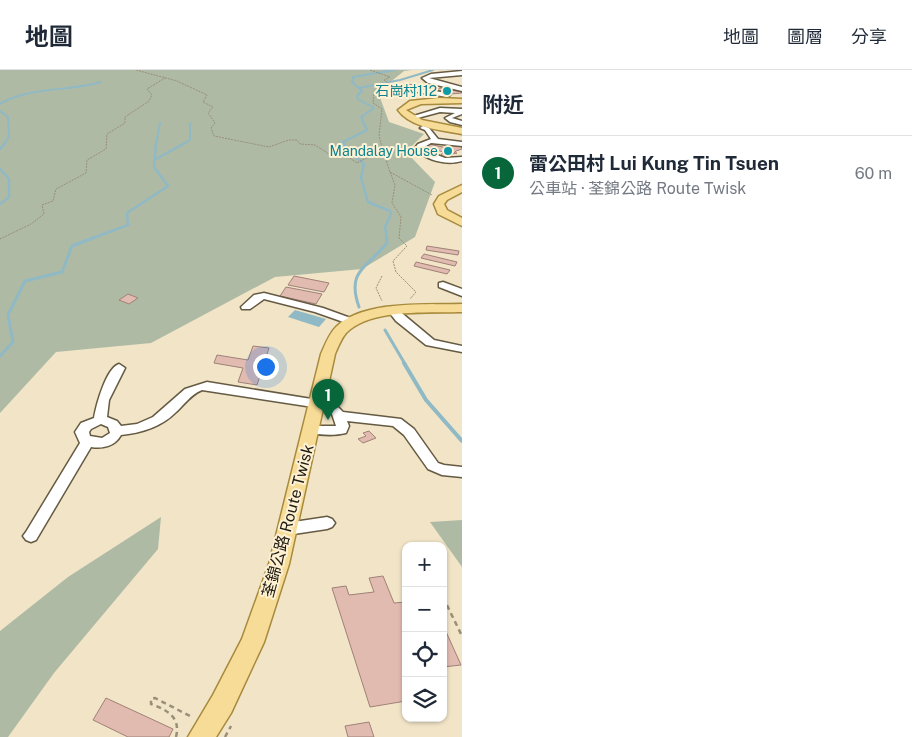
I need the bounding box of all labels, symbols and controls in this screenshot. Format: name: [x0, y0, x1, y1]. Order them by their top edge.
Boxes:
text: 地圖: [25, 22, 73, 50]
text: 地圖: [723, 26, 759, 47]
text: 圖層: [787, 26, 823, 47]
text: 分享: [851, 26, 887, 47]
place label: 石崗村112: [375, 83, 437, 99]
marker: 石崗村112: [441, 85, 453, 97]
text: 附近: [482, 92, 524, 117]
place label: Mandalay House: [330, 143, 438, 159]
marker: Mandalay House: [442, 145, 454, 157]
text: 雷公田村 Lui Kung Tin Tsuen: [529, 152, 779, 174]
text: 1: [495, 164, 501, 183]
text: 60 m: [855, 164, 892, 183]
text: 公車站 · 荃錦公路 Route Twisk: [529, 179, 746, 198]
your location: [253, 354, 279, 380]
pin: 1: [312, 379, 344, 420]
street label: 荃錦公路 Route Twisk: [258, 442, 318, 600]
map controls: [402, 542, 447, 722]
button: +: [402, 542, 447, 587]
button: −: [402, 587, 447, 632]
button: locate: [402, 632, 447, 677]
button: layers: [402, 677, 447, 722]

